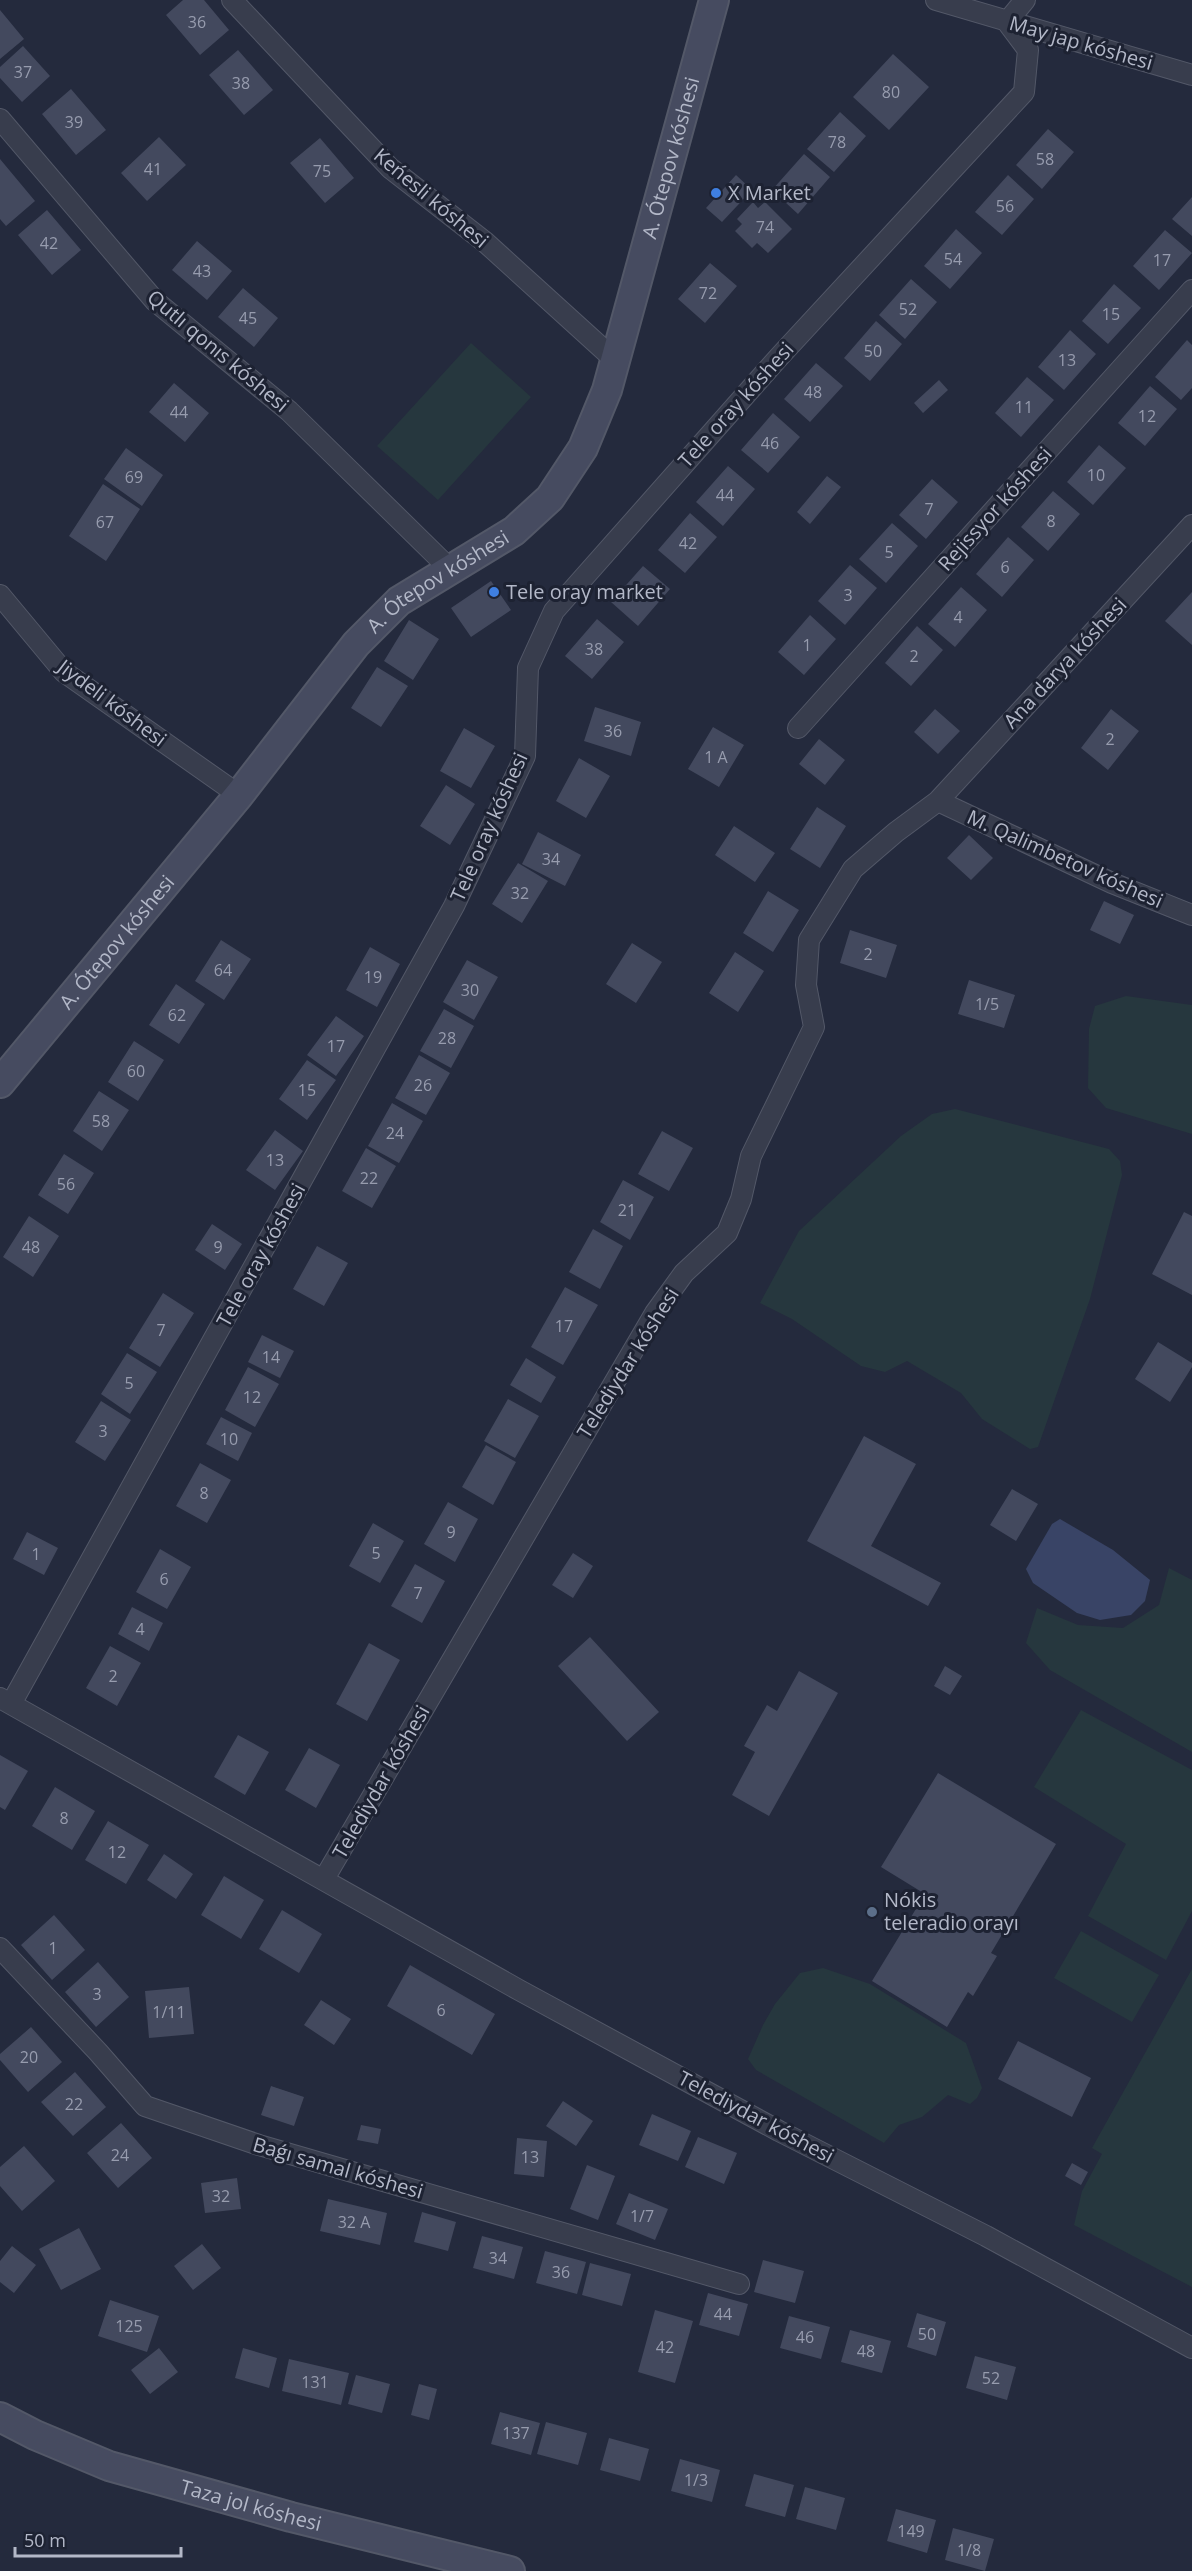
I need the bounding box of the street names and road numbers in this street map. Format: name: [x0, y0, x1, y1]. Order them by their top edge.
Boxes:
street label: May jap kóshesi: [1006, 9, 1156, 76]
street label: A. Ótepov kóshesi: [635, 74, 705, 242]
street label: Keńesli kóshesi: [368, 142, 494, 254]
street label: Qutlı qonıs kóshesi: [142, 283, 295, 418]
street label: Tele oray kóshesi: [672, 336, 799, 473]
street label: Rejissyor kóshesi: [932, 441, 1058, 577]
street label: A. Ótepov kóshesi: [361, 523, 514, 639]
street label: Ana darya kóshesi: [997, 592, 1132, 734]
street label: Jiydeli kóshesi: [51, 652, 172, 752]
street label: Tele oray kóshesi: [444, 748, 533, 906]
street label: M. Qalimbetov kóshesi: [963, 803, 1167, 914]
street label: A. Ótepov kóshesi: [53, 869, 180, 1015]
street label: Tele oray kóshesi: [210, 1178, 311, 1331]
street label: Telediydar kóshesi: [570, 1282, 685, 1443]
street label: Telediydar kóshesi: [326, 1700, 435, 1863]
street label: Telediydar kóshesi: [674, 2064, 839, 2169]
street label: Baǵı samal kóshesi: [250, 2130, 426, 2205]
street label: Taza jol kóshesi: [177, 2473, 325, 2537]

